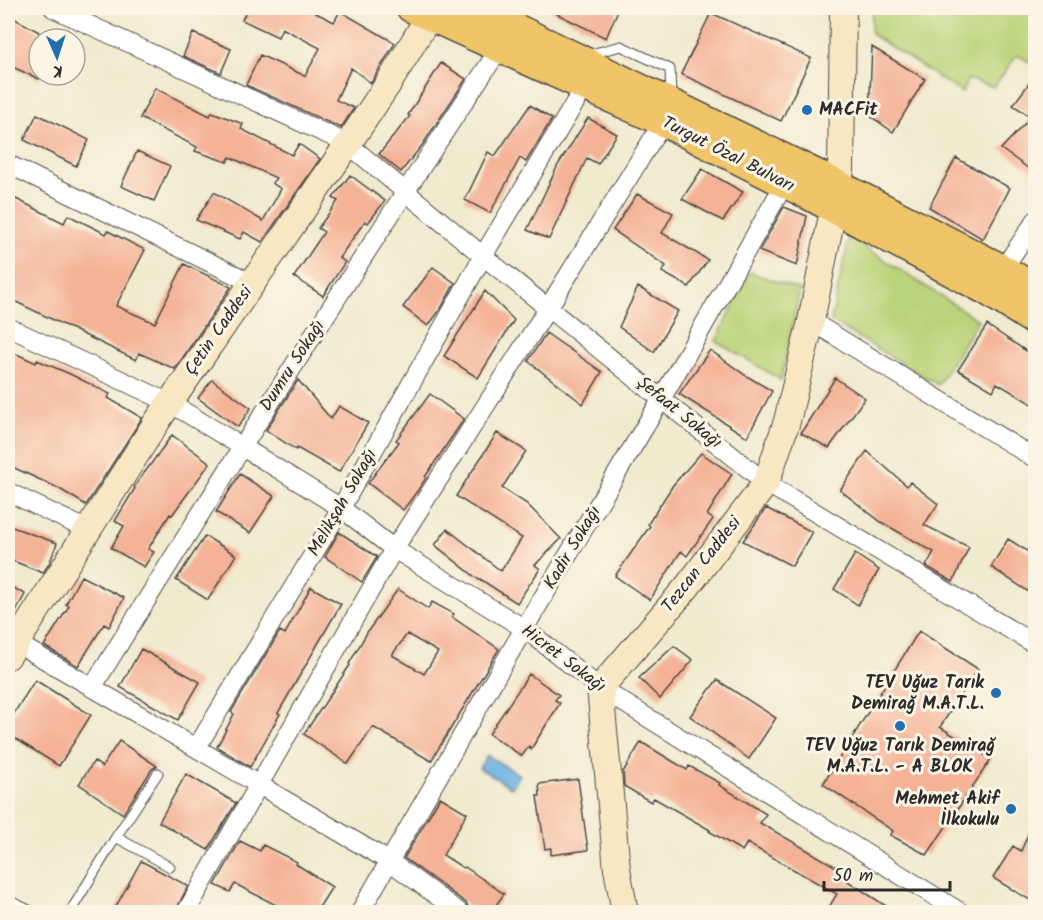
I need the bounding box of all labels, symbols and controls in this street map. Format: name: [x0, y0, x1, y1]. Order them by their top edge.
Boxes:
north arrow: [27, 27, 87, 87]
text: K: [52, 58, 63, 83]
place label: MACFit: [819, 96, 878, 125]
marker: MACFit: [800, 103, 814, 117]
street label: Turgut Özal Bulvarı: [656, 109, 800, 201]
street label: Çetin Caddesi: [177, 279, 261, 382]
street label: Dumru Sokağı: [252, 314, 334, 418]
street label: Şefaat Sokağı: [630, 369, 728, 457]
street label: Melikşah Sokağı: [300, 444, 386, 562]
street label: Kadir Sokağı: [537, 501, 609, 595]
street label: Tezcan Caddesi: [655, 510, 750, 620]
street label: Hicret Sokağı: [514, 617, 612, 701]
place label: TEV Uğuz Tarık Demirağ M.A.T.L.: [851, 669, 985, 719]
marker: TEV Uğuz Tarık Demirağ M.A.T.L.: [989, 686, 1003, 700]
marker: TEV Uğuz Tarık Demirağ M.A.T.L. - A BLOK: [893, 719, 907, 733]
place label: TEV Uğuz Tarık Demirağ M.A.T.L. - A BLOK: [805, 732, 997, 782]
place label: Mehmet Akif İlkokulu: [895, 785, 1001, 835]
marker: Mehmet Akif İlkokulu: [1004, 802, 1018, 816]
scale bar: [824, 854, 950, 892]
text: 50 m: [833, 862, 873, 891]

